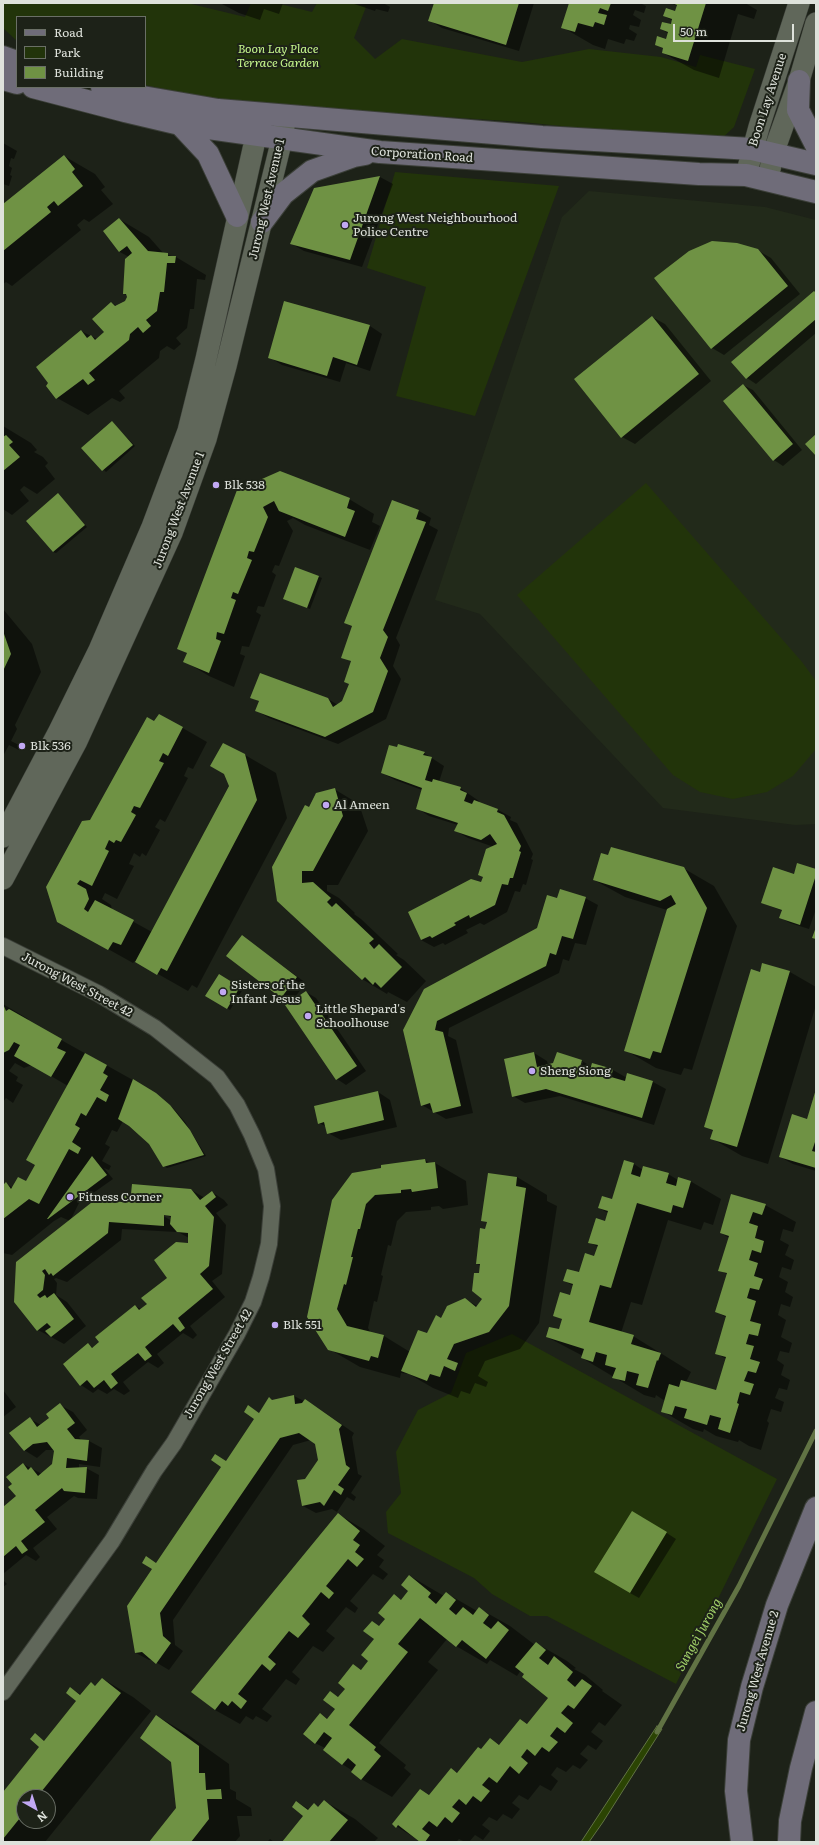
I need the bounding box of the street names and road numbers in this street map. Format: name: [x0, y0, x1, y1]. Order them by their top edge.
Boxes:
street label: Boon Lay Avenue: [746, 52, 790, 148]
street label: Jurong West Avenue 1: [246, 137, 288, 261]
street label: Corporation Road: [370, 144, 474, 166]
street label: Jurong West Avenue 1: [150, 450, 208, 570]
street label: Jurong West Street 42: [19, 950, 135, 1020]
street label: Jurong West Street 42: [181, 1307, 255, 1421]
street label: Jurong West Avenue 2: [734, 1609, 782, 1733]

